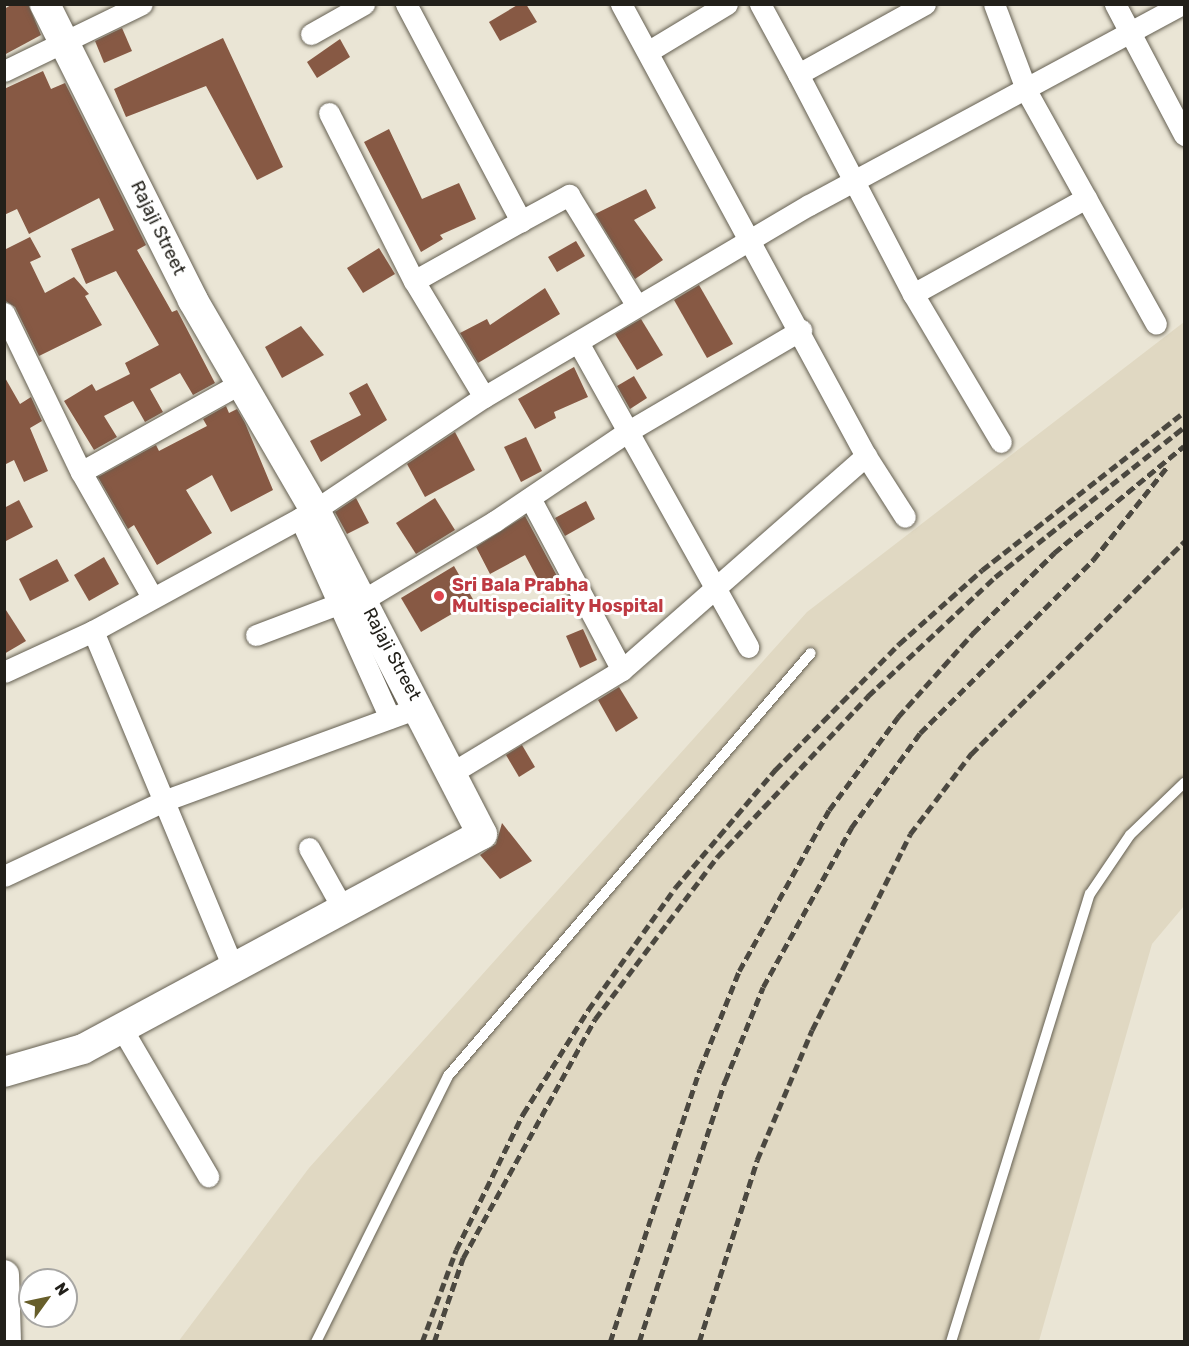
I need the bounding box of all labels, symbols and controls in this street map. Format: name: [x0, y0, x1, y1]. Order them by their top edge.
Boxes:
street label: Rajaji Street: [126, 177, 190, 279]
place label: Sri Bala Prabha Multispeciality Hospital: [452, 575, 664, 618]
marker: Sri Bala Prabha Multispeciality Hospital: [430, 587, 448, 605]
street label: Rajaji Street: [359, 604, 425, 704]
north arrow: [18, 1268, 78, 1328]
text: N: [51, 1279, 73, 1299]

